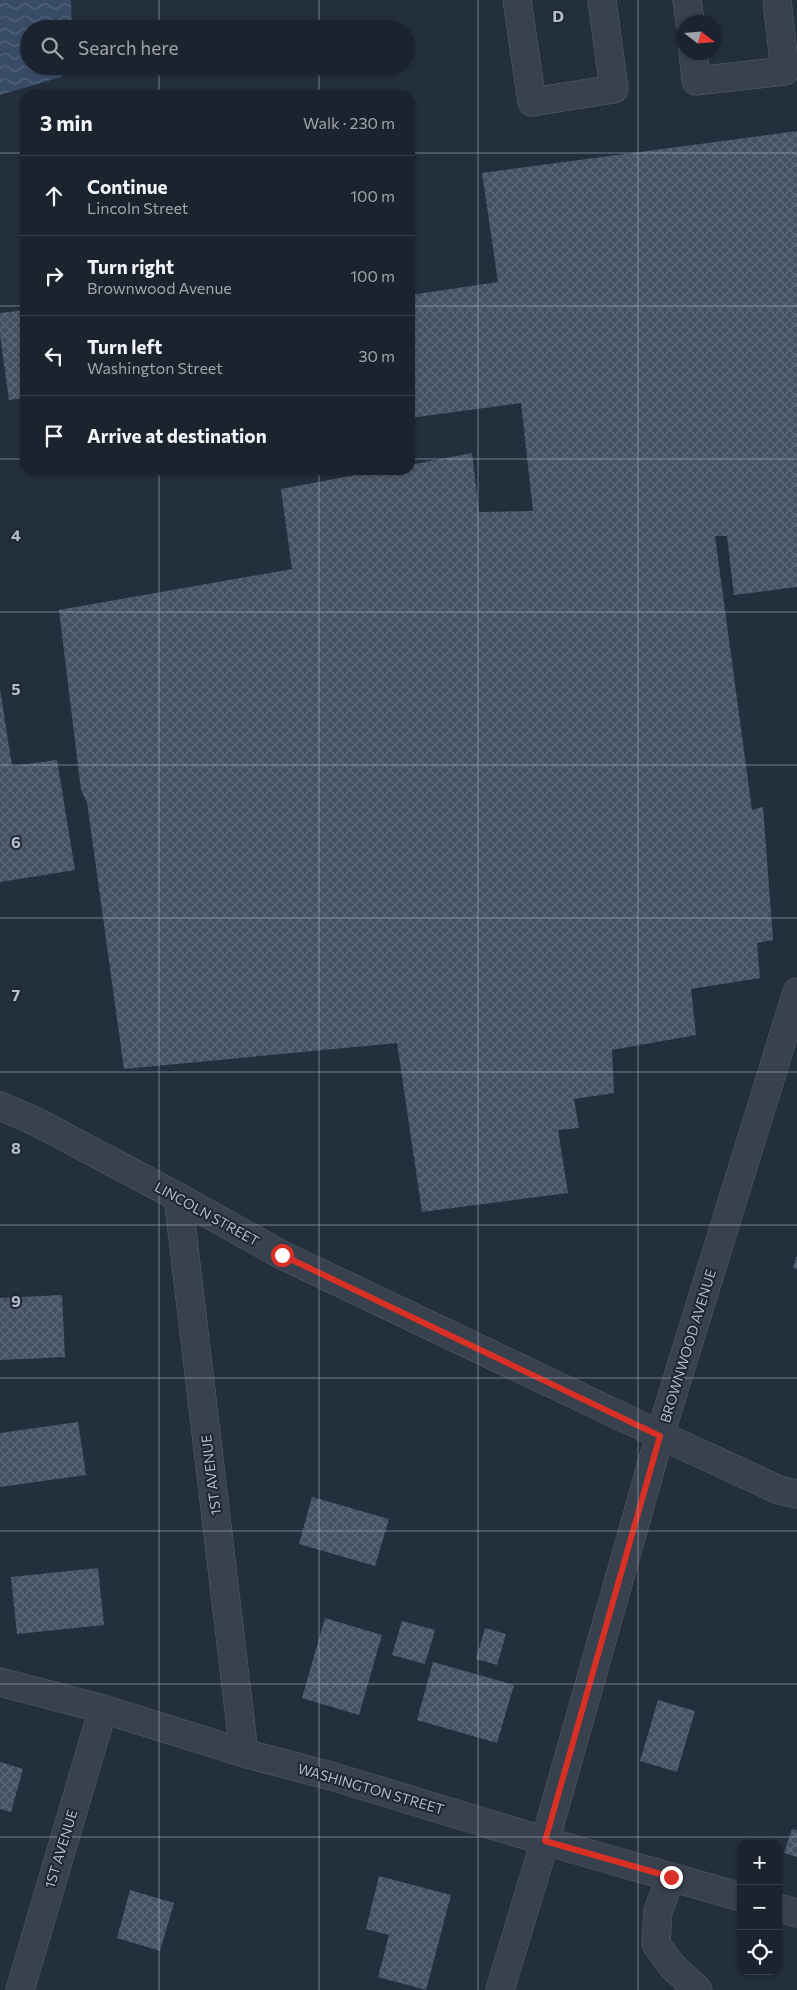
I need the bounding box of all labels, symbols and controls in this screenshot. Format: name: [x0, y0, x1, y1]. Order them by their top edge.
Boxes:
text: D: [552, 6, 564, 25]
north arrow: [677, 15, 722, 60]
search box: [20, 20, 415, 75]
icon: search: [38, 34, 66, 62]
text: Search here: [78, 36, 178, 59]
text: 3 min: [40, 110, 93, 135]
text: Walk · 230 m: [303, 113, 395, 132]
text: Continue: [87, 175, 167, 198]
icon: ahead: [40, 182, 68, 210]
text: 100 m: [350, 186, 395, 205]
text: Lincoln Street: [87, 198, 188, 217]
text: Turn right: [87, 255, 174, 278]
icon: right: [40, 262, 68, 290]
text: 100 m: [350, 266, 395, 285]
text: Brownwood Avenue: [87, 278, 232, 297]
text: Turn left: [87, 335, 162, 358]
icon: left: [40, 342, 68, 370]
text: 30 m: [358, 346, 395, 365]
text: Washington Street: [87, 358, 223, 377]
icon: arrive: [40, 422, 68, 450]
text: Arrive at destination: [87, 424, 267, 447]
text: 4: [11, 525, 21, 544]
text: 5: [11, 679, 21, 698]
text: 6: [11, 832, 21, 851]
text: 7: [12, 985, 21, 1004]
text: 8: [11, 1138, 21, 1157]
street label: LINCOLN STREET: [152, 1178, 262, 1249]
route start: [271, 1244, 294, 1267]
street label: BROWNWOOD AVENUE: [656, 1267, 719, 1425]
text: 9: [11, 1291, 21, 1310]
street label: 1ST AVENUE: [197, 1434, 224, 1516]
street label: WASHINGTON STREET: [296, 1759, 446, 1818]
street label: 1ST AVENUE: [41, 1807, 81, 1890]
map controls: [737, 1840, 782, 1975]
button: +: [737, 1840, 782, 1885]
route end: [660, 1866, 683, 1889]
button: −: [737, 1885, 782, 1930]
button: locate: [737, 1930, 782, 1975]

